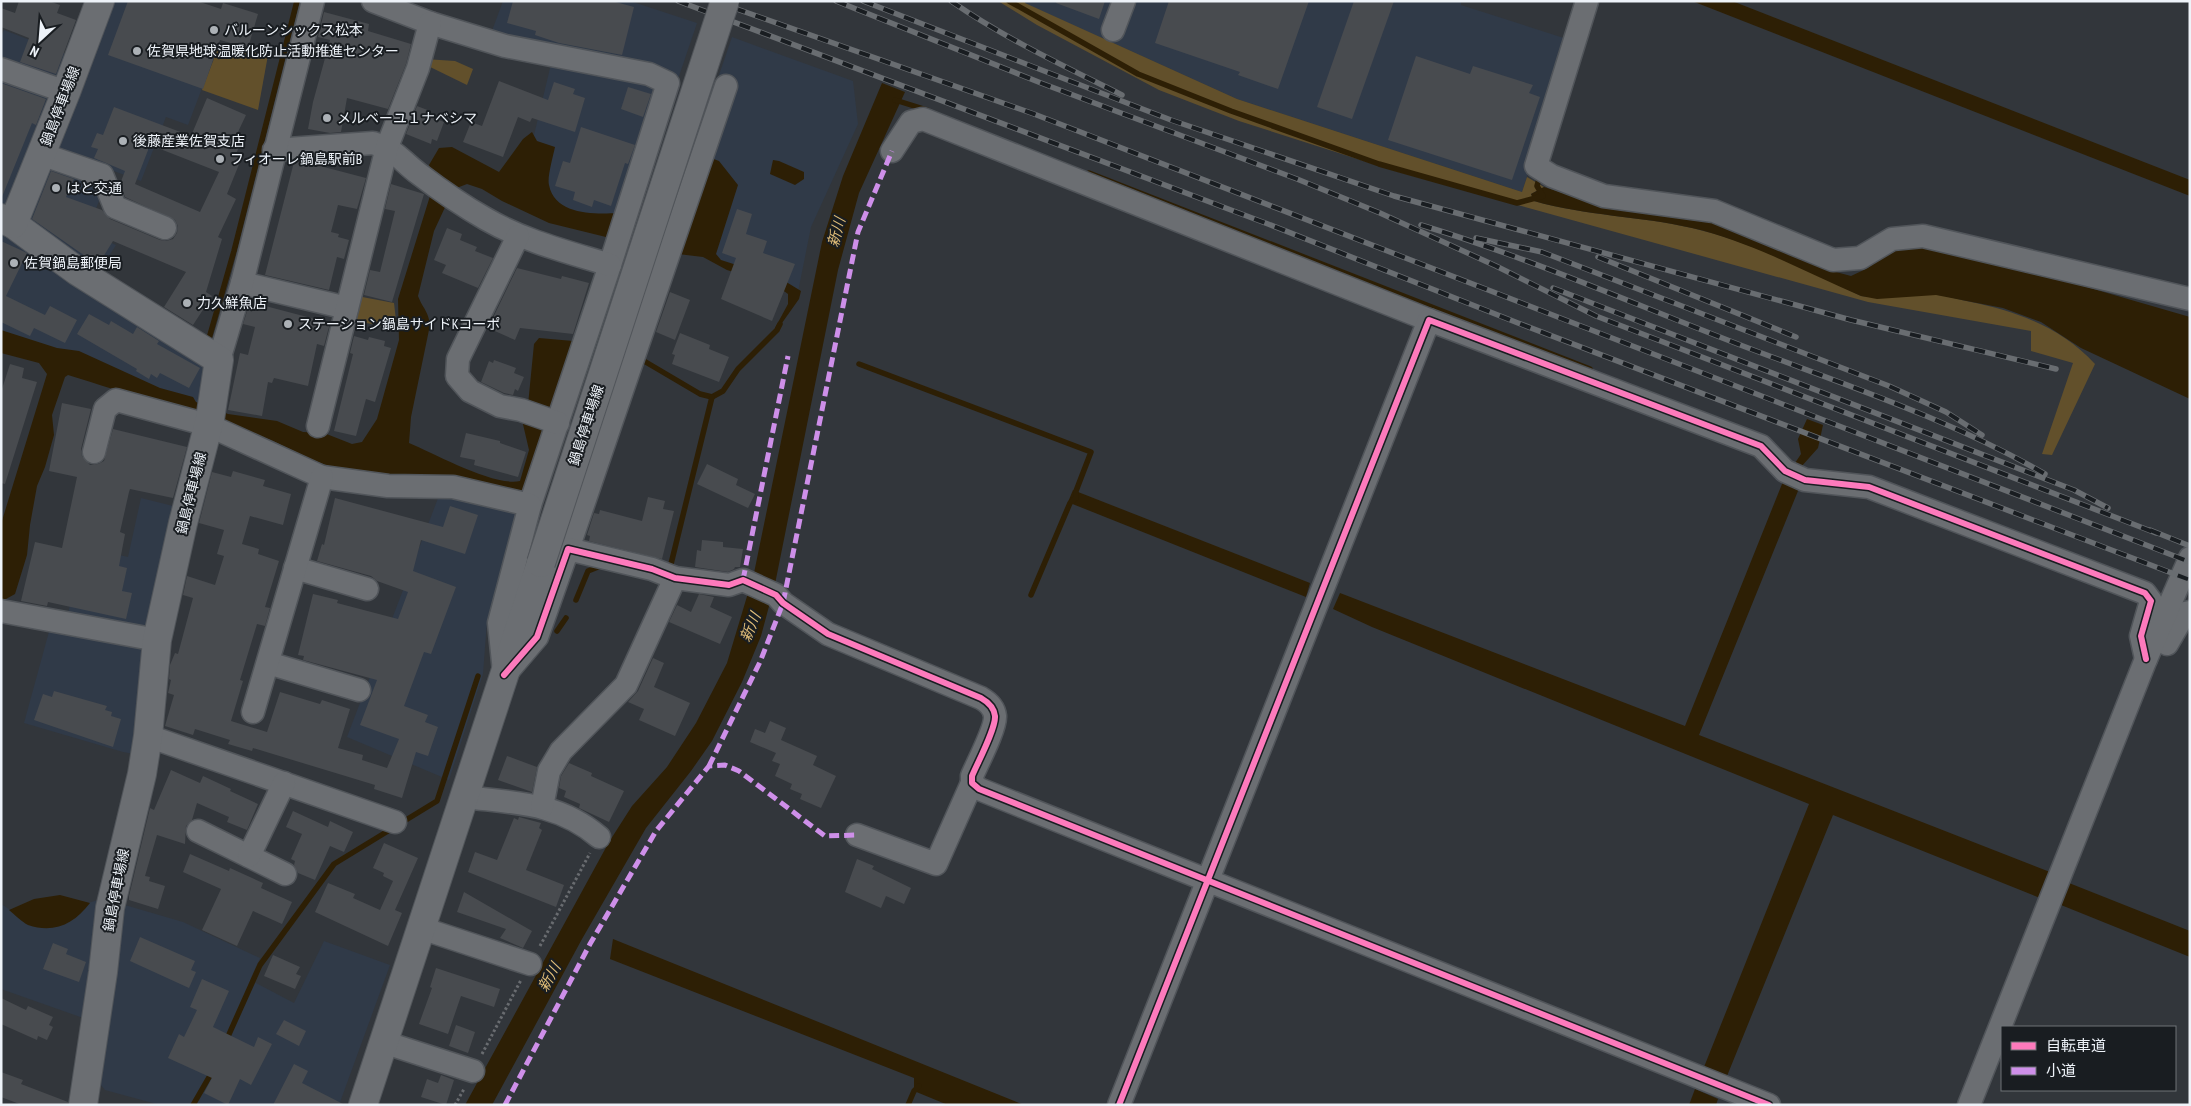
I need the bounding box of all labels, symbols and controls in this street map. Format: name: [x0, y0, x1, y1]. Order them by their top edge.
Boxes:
north arrow: [15, 15, 65, 65]
place label: バルーンシックス松本: [224, 21, 363, 39]
marker: バルーンシックス松本: [208, 24, 220, 36]
text: N: [27, 42, 42, 61]
place label: 佐賀県地球温暖化防止活動推進センター: [147, 42, 399, 60]
marker: 佐賀県地球温暖化防止活動推進センター: [131, 45, 143, 57]
street label: 鍋島停車場線: [37, 64, 83, 148]
place label: メルベーユ１ナベシマ: [337, 109, 477, 127]
marker: メルベーユ１ナベシマ: [321, 112, 333, 124]
place label: 後藤産業佐賀支店: [133, 132, 245, 150]
marker: 後藤産業佐賀支店: [117, 135, 129, 147]
place label: フィオーレ鍋島駅前B: [230, 150, 362, 168]
marker: フィオーレ鍋島駅前B: [214, 153, 226, 165]
place label: はと交通: [66, 179, 122, 197]
marker: はと交通: [50, 182, 62, 194]
water label: 新川: [823, 213, 850, 249]
place label: 佐賀鍋島郵便局: [24, 254, 122, 272]
marker: 佐賀鍋島郵便局: [8, 257, 20, 269]
place label: 力久鮮魚店: [197, 294, 267, 312]
marker: 力久鮮魚店: [181, 297, 193, 309]
place label: ステーション鍋島サイドKコーポ: [298, 315, 501, 333]
marker: ステーション鍋島サイドKコーポ: [282, 318, 294, 330]
street label: 鍋島停車場線: [564, 382, 608, 468]
street label: 鍋島停車場線: [172, 450, 210, 536]
water label: 新川: [735, 608, 765, 645]
street label: 鍋島停車場線: [99, 847, 133, 933]
water label: 新川: [533, 958, 566, 995]
legend: [2001, 1026, 2176, 1091]
text: 自転車道: [2046, 1036, 2106, 1055]
text: 小道: [2046, 1061, 2076, 1080]

